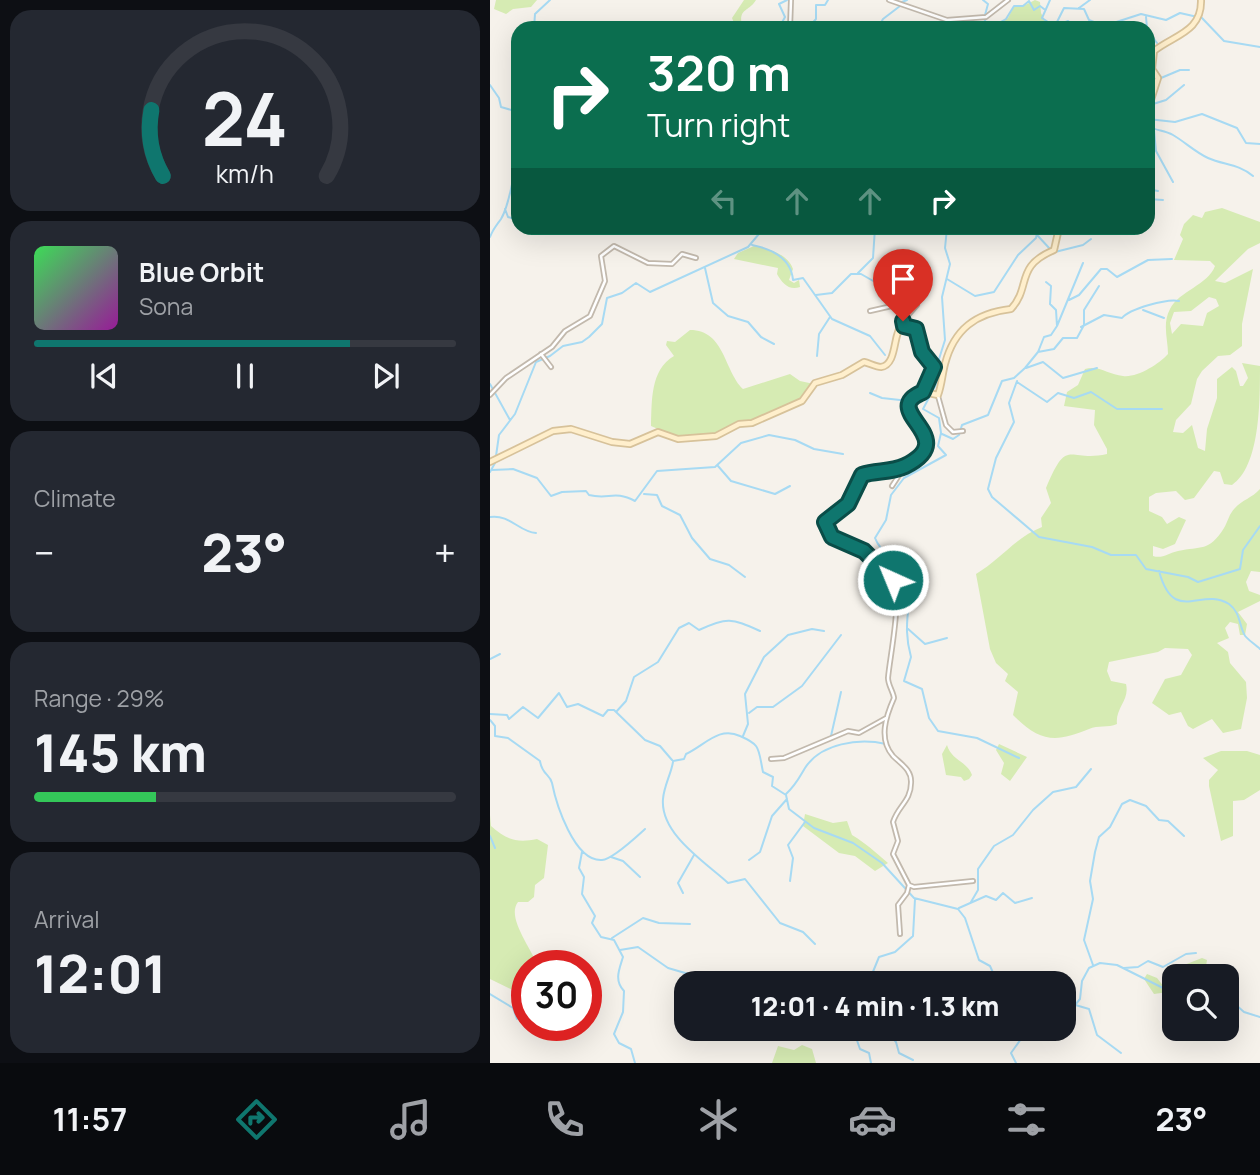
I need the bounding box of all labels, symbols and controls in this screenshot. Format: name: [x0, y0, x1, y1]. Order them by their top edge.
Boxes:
text: 320 m: [647, 39, 791, 106]
icon: right: [532, 49, 623, 140]
text: 24: [202, 69, 288, 169]
text: Turn right: [647, 103, 790, 147]
text: km/h: [216, 156, 274, 191]
icon: left: [705, 182, 743, 220]
icon: ahead: [778, 182, 816, 220]
icon: ahead: [851, 182, 889, 220]
icon: right: [924, 182, 962, 220]
pin: [873, 249, 933, 321]
text: Blue Orbit: [139, 254, 264, 290]
icon: arrive: [884, 260, 922, 298]
text: Sona: [139, 290, 193, 322]
icon: previous: [85, 357, 123, 395]
icon: pause: [226, 357, 264, 395]
icon: next: [367, 357, 405, 395]
text: Climate: [34, 482, 116, 514]
text: 23°: [202, 517, 287, 588]
text: −: [34, 526, 55, 578]
text: +: [434, 526, 456, 578]
position arrow: [856, 543, 930, 617]
text: Range · 29%: [34, 682, 165, 714]
text: 145 km: [34, 717, 207, 788]
text: Arrival: [34, 903, 100, 935]
text: 12:01: [34, 938, 166, 1009]
speed limit sign: 30: [511, 950, 602, 1041]
map controls: [1162, 964, 1239, 1041]
button: search: [1162, 964, 1239, 1041]
text: 12:01 · 4 min · 1.3 km: [751, 988, 999, 1024]
icon: directions: [232, 1095, 281, 1144]
icon: music: [386, 1095, 435, 1144]
icon: phone: [540, 1095, 589, 1144]
icon: climate: [694, 1095, 743, 1144]
icon: car: [848, 1095, 897, 1144]
icon: filters: [1002, 1095, 1051, 1144]
text: 11:57: [52, 1097, 127, 1141]
text: 23°: [1155, 1097, 1207, 1141]

